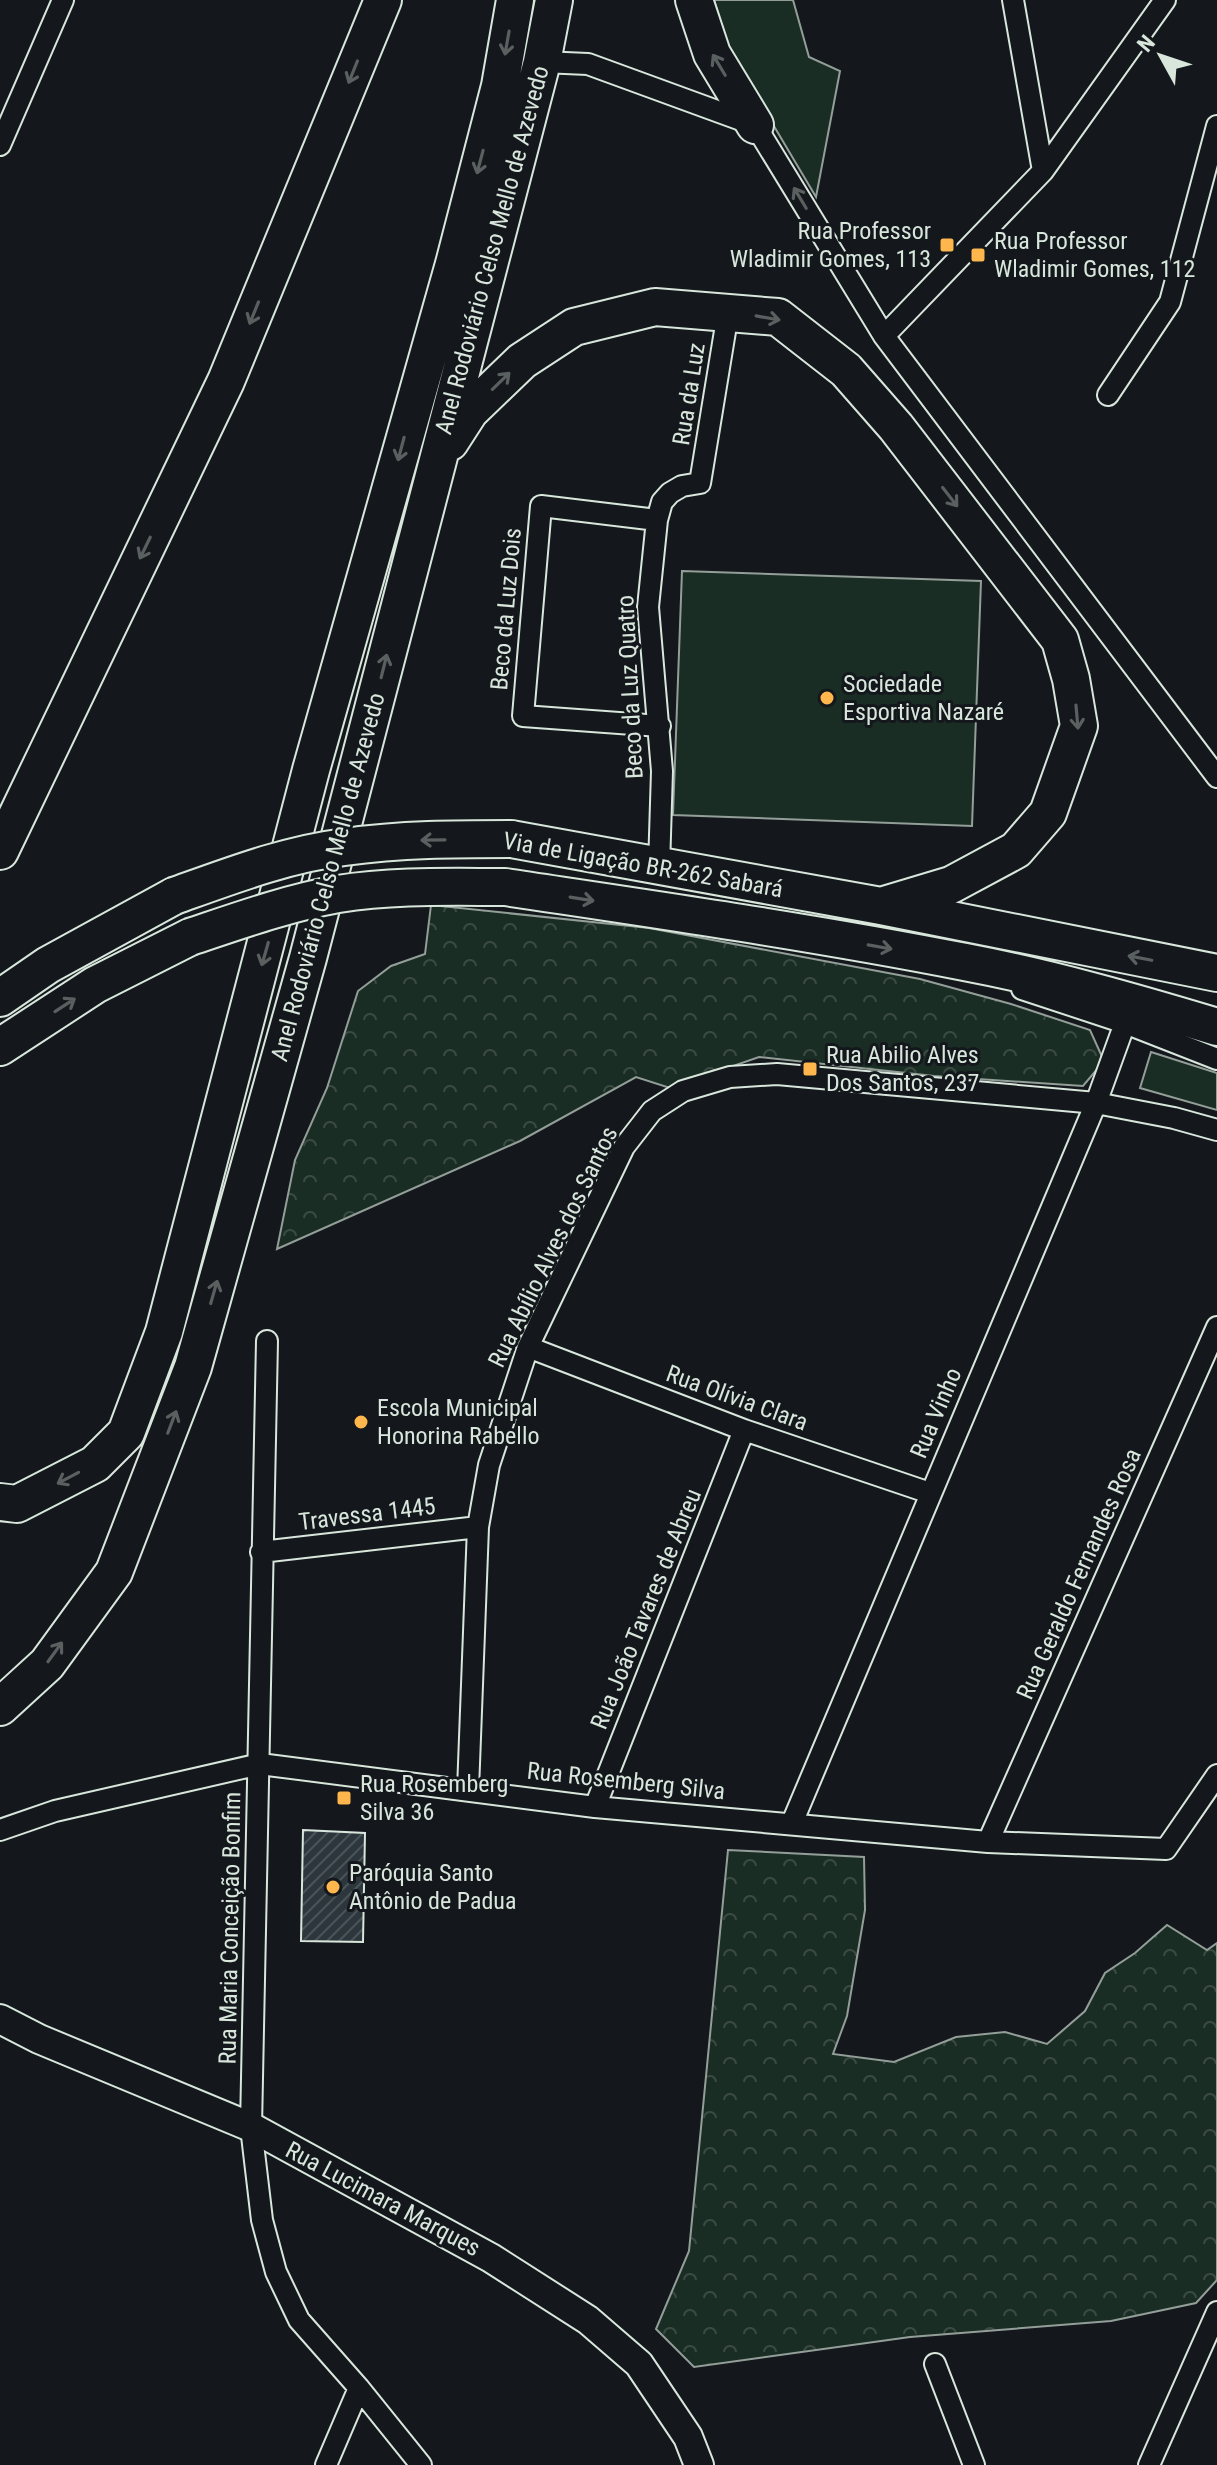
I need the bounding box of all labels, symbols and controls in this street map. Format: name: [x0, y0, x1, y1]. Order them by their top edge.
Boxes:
north arrow: [1121, 16, 1201, 96]
one-way arrow: [499, 30, 514, 55]
text: N: [1132, 30, 1160, 57]
one-way arrow: [711, 54, 727, 77]
one-way arrow: [345, 59, 359, 84]
street label: Anel Rodoviário Celso Mello de Azevedo: [429, 63, 555, 437]
one-way arrow: [472, 149, 487, 174]
one-way arrow: [791, 187, 807, 210]
place label: Rua Professor Wladimir Gomes, 113: [730, 217, 931, 273]
place label: Rua Professor Wladimir Gomes, 112: [994, 227, 1195, 283]
marker: Rua Professor Wladimir Gomes, 113: [938, 236, 956, 254]
marker: Rua Professor Wladimir Gomes, 112: [969, 246, 987, 264]
one-way arrow: [246, 300, 261, 325]
one-way arrow: [754, 311, 780, 326]
street label: Rua da Luz: [667, 341, 711, 447]
one-way arrow: [491, 371, 511, 390]
one-way arrow: [393, 435, 408, 461]
one-way arrow: [941, 486, 958, 507]
street label: Beco da Luz Dois: [485, 527, 527, 691]
one-way arrow: [137, 536, 152, 560]
street label: Beco da Luz Quatro: [611, 594, 649, 780]
one-way arrow: [377, 653, 392, 679]
place label: Sociedade Esportiva Nazaré: [843, 670, 1004, 726]
marker: Sociedade Esportiva Nazaré: [818, 689, 836, 707]
street label: Anel Rodoviário Celso Mello de Azevedo: [265, 690, 391, 1064]
one-way arrow: [1069, 704, 1084, 730]
street label: Via de Ligação BR-262 Sabará: [501, 827, 785, 903]
one-way arrow: [420, 832, 447, 847]
one-way arrow: [569, 892, 594, 907]
one-way arrow: [256, 940, 271, 966]
one-way arrow: [867, 940, 892, 955]
one-way arrow: [1128, 950, 1154, 965]
one-way arrow: [54, 996, 76, 1013]
place label: Rua Abilio Alves Dos Santos, 237: [826, 1041, 979, 1097]
marker: Rua Abilio Alves Dos Santos, 237: [801, 1060, 819, 1078]
street label: Rua Abílio Alves dos Santos: [483, 1122, 623, 1372]
one-way arrow: [207, 1279, 222, 1305]
street label: Rua Olívia Clara: [662, 1359, 812, 1437]
street label: Rua Vinho: [904, 1364, 968, 1462]
place label: Escola Municipal Honorina Rabello: [377, 1394, 539, 1450]
one-way arrow: [166, 1410, 180, 1435]
marker: Escola Municipal Honorina Rabello: [352, 1413, 370, 1431]
street label: Rua Geraldo Fernandes Rosa: [1011, 1444, 1147, 1704]
one-way arrow: [56, 1470, 80, 1486]
street label: Rua João Tavares de Abreu: [585, 1485, 707, 1733]
street label: Travessa 1445: [297, 1492, 437, 1536]
one-way arrow: [47, 1642, 64, 1664]
street label: Rua Rosemberg Silva: [526, 1757, 726, 1805]
place label: Rua Rosemberg Silva 36: [360, 1770, 508, 1826]
marker: Rua Rosemberg Silva 36: [335, 1789, 353, 1807]
street label: Rua Maria Conceição Bonfim: [214, 1791, 246, 2065]
place label: Paróquia Santo Antônio de Padua: [349, 1859, 516, 1915]
marker: Paróquia Santo Antônio de Padua: [324, 1878, 342, 1896]
street label: Rua Lucimara Marques: [281, 2136, 485, 2262]

